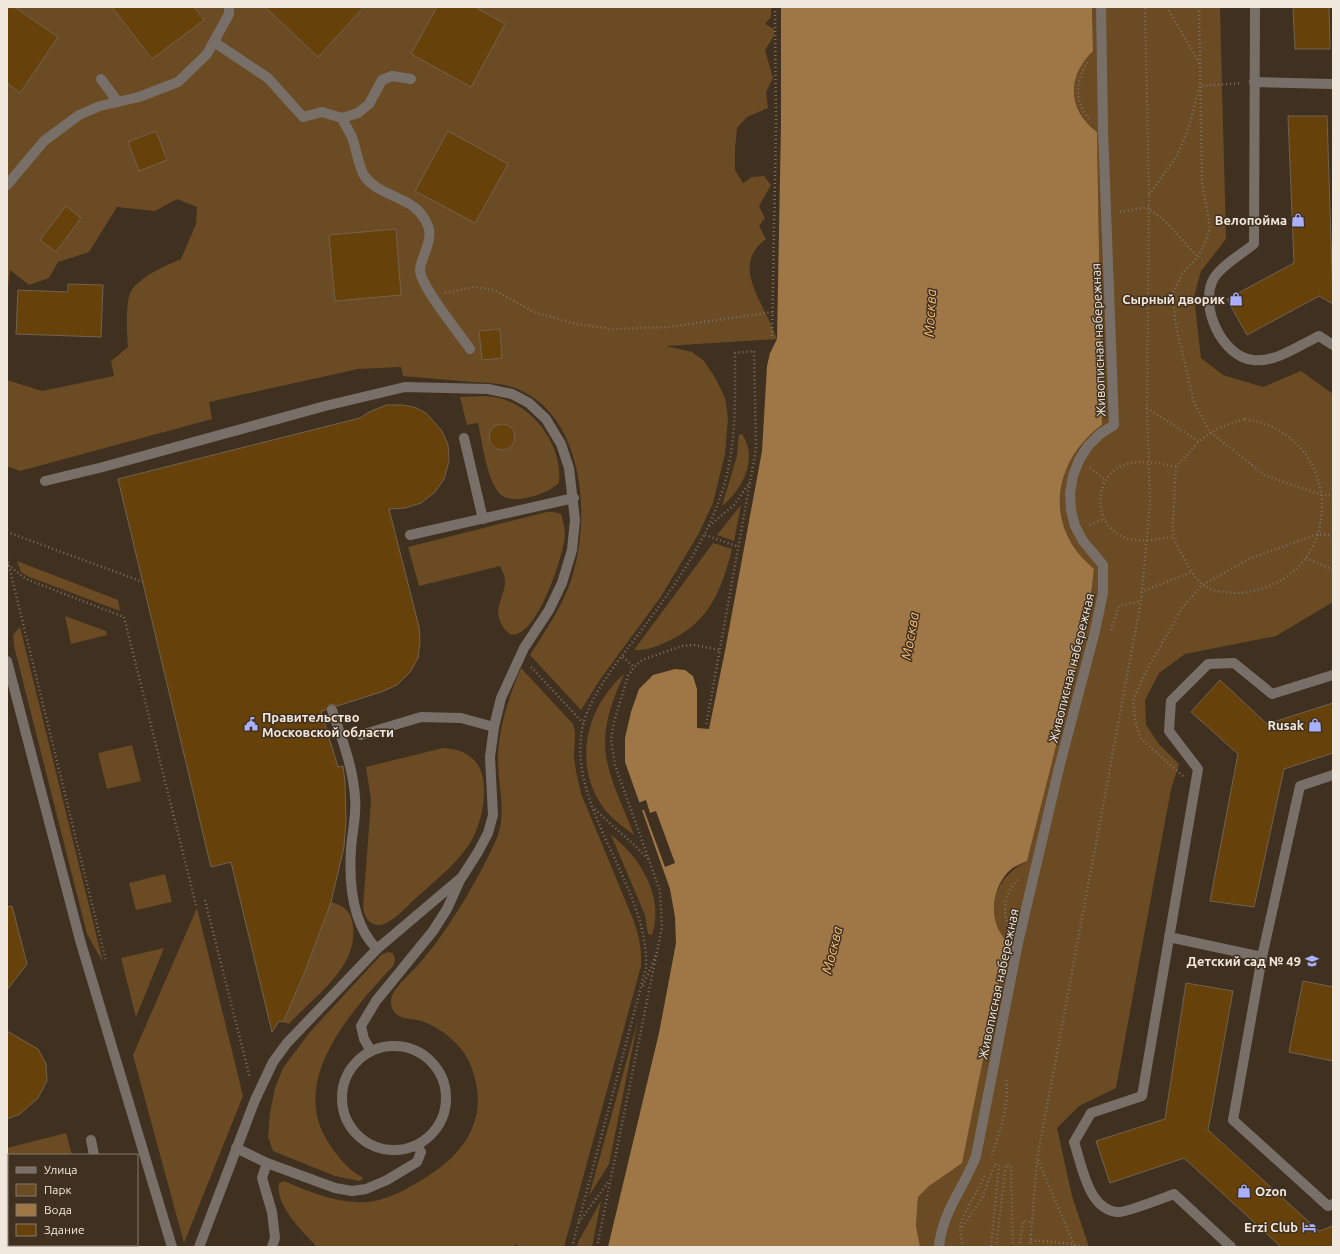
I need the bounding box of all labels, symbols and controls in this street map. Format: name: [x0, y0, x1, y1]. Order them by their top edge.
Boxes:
shop icon: Велопойма: [1290, 212, 1306, 228]
place label: Велопойма: [1215, 213, 1287, 227]
street label: Живописная набережная: [1088, 263, 1108, 417]
water label: Москва: [921, 288, 939, 338]
shop icon: Сырный дворик: [1228, 291, 1244, 307]
place label: Сырный дворик: [1122, 292, 1226, 306]
street label: Живописная набережная: [1046, 592, 1096, 744]
water label: Москва: [898, 610, 922, 661]
place label: Правительство Московской области: [262, 710, 394, 739]
public building icon: Правительство Московской области: [243, 716, 259, 732]
shop icon: Rusak: [1307, 717, 1323, 733]
place label: Rusak: [1267, 718, 1305, 732]
street label: Живописная набережная: [975, 907, 1021, 1061]
water label: Москва: [818, 924, 846, 975]
school or university icon: Детский сад № 49: [1304, 953, 1320, 969]
place label: Детский сад № 49: [1187, 954, 1301, 968]
legend: [8, 1154, 138, 1246]
text: Улица: [44, 1163, 77, 1176]
text: Парк: [44, 1183, 72, 1196]
shop icon: Ozon: [1236, 1183, 1252, 1199]
place label: Ozon: [1255, 1184, 1287, 1198]
text: Вода: [44, 1203, 72, 1216]
hotel icon: Erzi Club: [1301, 1219, 1317, 1235]
place label: Erzi Club: [1244, 1220, 1298, 1234]
text: Здание: [44, 1223, 85, 1236]

